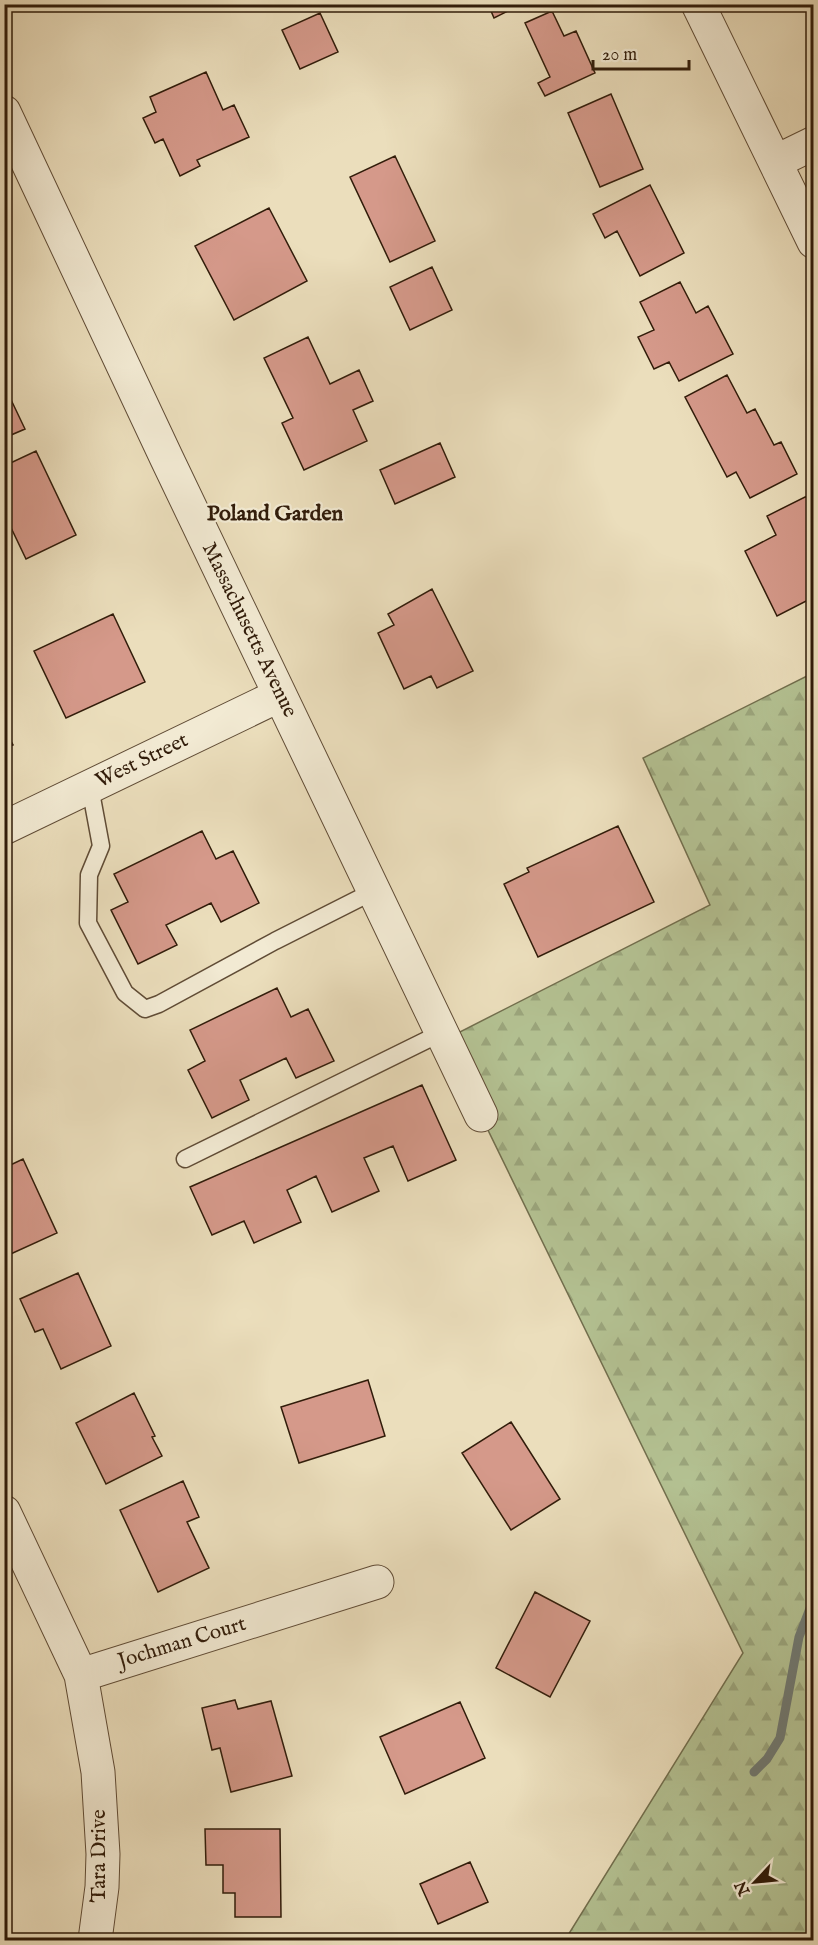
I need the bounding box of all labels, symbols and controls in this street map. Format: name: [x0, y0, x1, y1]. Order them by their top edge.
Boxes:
scale bar: [593, 33, 689, 71]
text: 20 m: [602, 44, 637, 67]
district label: Poland Garden: [207, 500, 344, 528]
street label: Massachusetts Avenue: [195, 538, 303, 722]
street label: West Street: [91, 727, 193, 795]
street label: Jochman Court: [113, 1611, 249, 1676]
street label: Tara Drive: [86, 1809, 113, 1903]
north arrow: [725, 1852, 785, 1912]
text: N: [731, 1877, 756, 1899]

